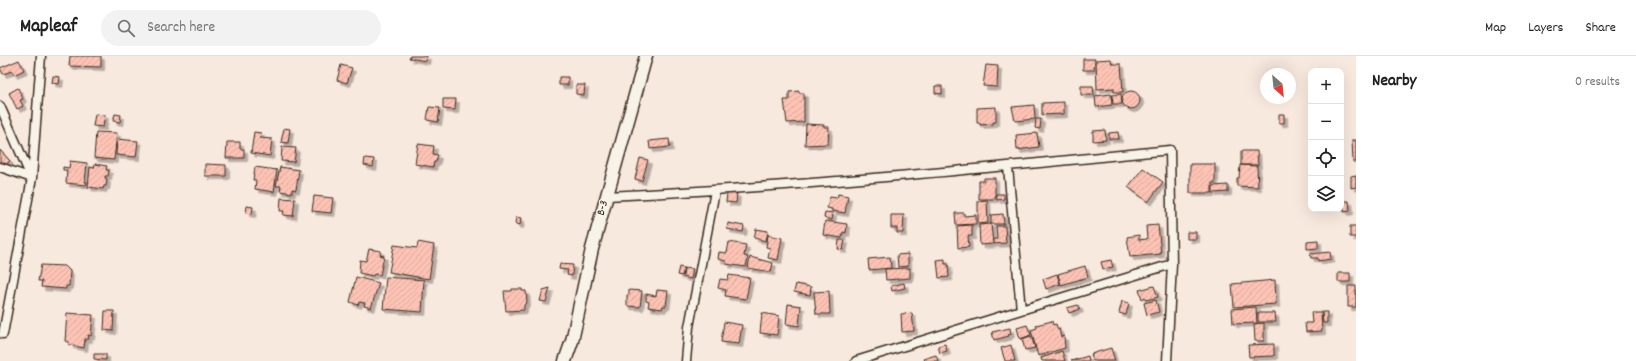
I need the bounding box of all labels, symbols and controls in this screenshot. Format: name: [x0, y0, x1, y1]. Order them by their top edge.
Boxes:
search box: [101, 10, 381, 46]
text: Mapleaf: [20, 14, 77, 41]
icon: search: [115, 17, 137, 39]
text: Search here: [147, 17, 215, 39]
text: Map: [1485, 18, 1506, 38]
text: Layers: [1528, 18, 1563, 38]
text: Share: [1585, 18, 1616, 38]
north arrow: [1260, 68, 1296, 104]
map controls: [1308, 68, 1344, 212]
button: +: [1308, 68, 1344, 104]
text: Nearby: [1372, 70, 1416, 94]
text: 0 results: [1575, 73, 1620, 92]
button: −: [1308, 104, 1344, 140]
button: locate: [1308, 140, 1344, 176]
button: layers: [1308, 176, 1344, 212]
street label: B-3: [593, 198, 613, 218]

